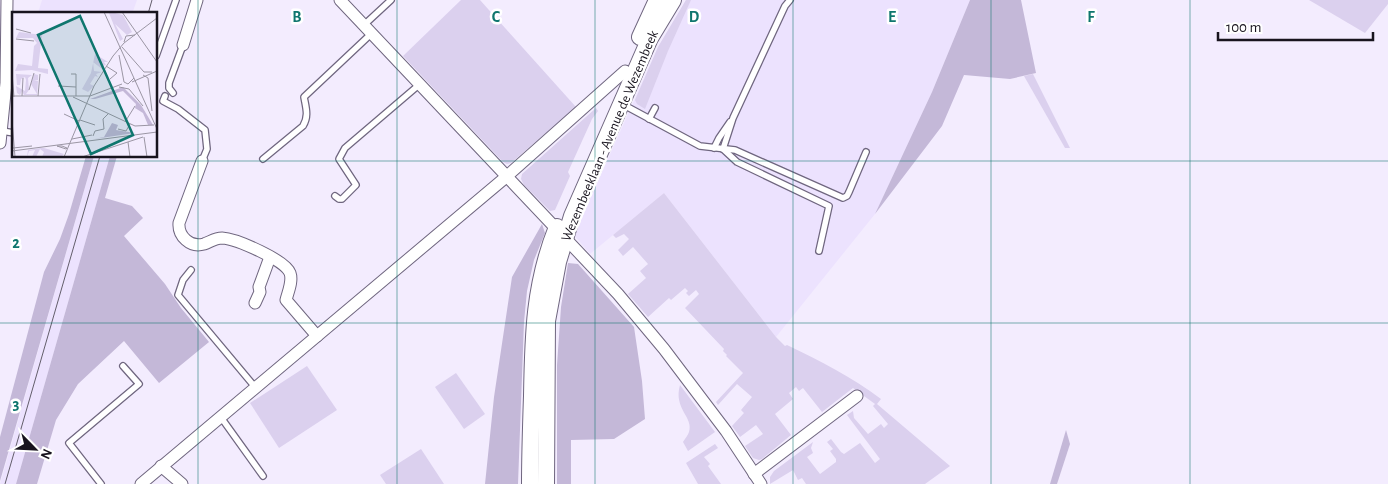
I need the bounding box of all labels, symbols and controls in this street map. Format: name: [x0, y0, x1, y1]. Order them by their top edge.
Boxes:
text: B: [292, 9, 302, 25]
text: C: [492, 9, 501, 25]
text: D: [689, 9, 700, 25]
text: E: [888, 9, 896, 25]
text: F: [1087, 9, 1095, 25]
scale bar: [1218, 10, 1373, 42]
inset map: [12, 12, 158, 158]
text: 100 m: [1226, 20, 1261, 35]
street label: Wezembeeklaan - Avenue de Wezembeek: [559, 28, 661, 244]
text: 2: [12, 235, 20, 251]
text: 3: [13, 396, 20, 412]
north arrow: [10, 424, 60, 474]
text: N: [38, 447, 54, 461]

